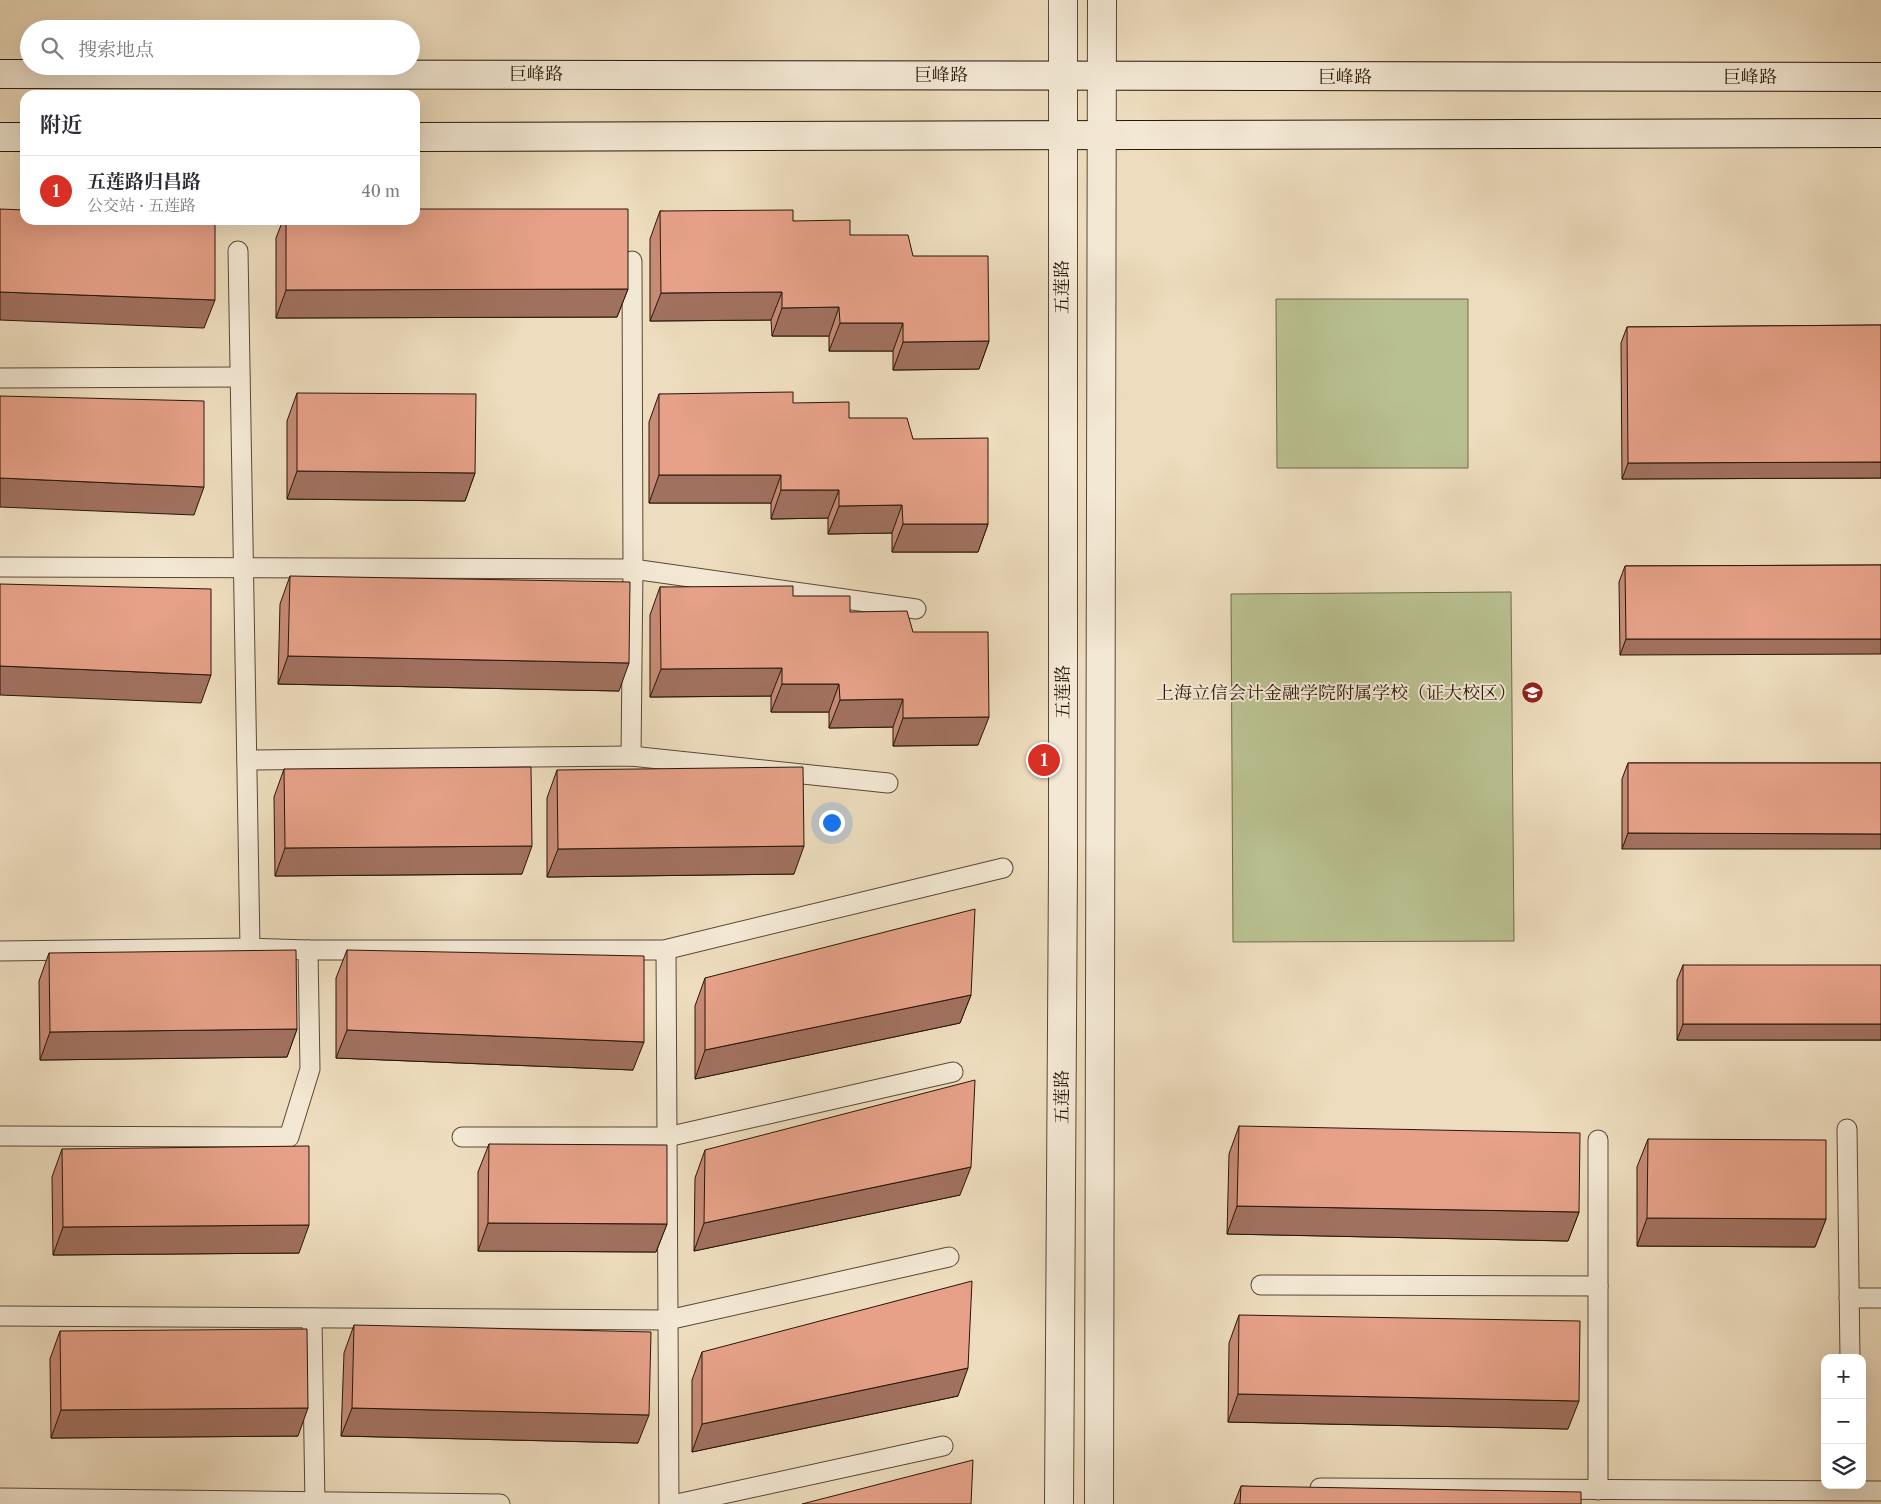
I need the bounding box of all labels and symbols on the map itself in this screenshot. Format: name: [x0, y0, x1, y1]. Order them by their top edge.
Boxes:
street label: 巨峰路: [509, 63, 563, 85]
street label: 巨峰路: [914, 64, 968, 86]
street label: 巨峰路: [1318, 66, 1372, 88]
street label: 巨峰路: [1723, 66, 1777, 88]
street label: 五莲路: [1051, 260, 1073, 314]
street label: 五莲路: [1052, 665, 1074, 719]
school or university icon: 上海立信会计金融学院附属学校（证大校区）: [1520, 681, 1544, 705]
place label: 上海立信会计金融学院附属学校（证大校区）: [1156, 682, 1516, 704]
pin: 1: [1028, 741, 1060, 779]
your location: [819, 810, 845, 836]
street label: 五莲路: [1051, 1070, 1073, 1124]

